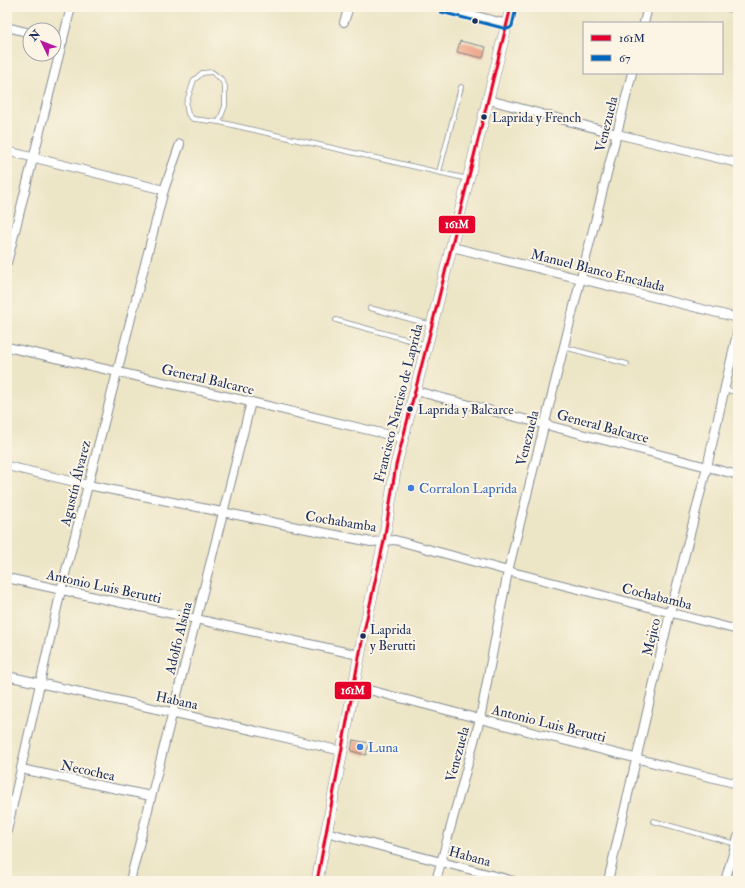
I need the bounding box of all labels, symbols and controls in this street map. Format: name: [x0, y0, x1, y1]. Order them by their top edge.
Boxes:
unlabelled marker: [470, 16, 480, 26]
north arrow: [22, 22, 62, 62]
legend: [583, 22, 723, 74]
text: N: [26, 27, 44, 44]
text: 161M: [619, 31, 646, 46]
text: 67: [619, 51, 631, 66]
street label: Venezuela: [591, 94, 622, 154]
place label: Laprida y French: [492, 110, 581, 127]
marker: Laprida y French: [479, 112, 489, 122]
line badge: 161M: [438, 215, 476, 234]
text: 161M: [445, 218, 469, 231]
street label: Manuel Blanco Encalada: [529, 246, 667, 295]
street label: Francisco Narciso de Laprida: [371, 322, 427, 485]
street label: General Balcarce: [160, 361, 256, 398]
place label: Laprida y Balcarce: [418, 402, 514, 419]
marker: Laprida y Balcarce: [405, 404, 415, 414]
street label: General Balcarce: [555, 406, 651, 447]
street label: Venezuela: [512, 408, 543, 468]
street label: Agustín Álvarez: [56, 438, 94, 529]
place label: Corralon Laprida: [419, 480, 517, 498]
marker: Corralon Laprida: [406, 483, 416, 493]
street label: Cochabamba: [304, 507, 378, 536]
street label: Antonio Luis Berutti: [44, 566, 163, 607]
street label: Cochabamba: [620, 580, 694, 613]
street label: Adolfo Alsina: [161, 600, 196, 677]
street label: Mejico: [639, 616, 664, 658]
place label: Laprida y Berutti: [370, 622, 416, 655]
marker: Laprida y Berutti: [358, 631, 368, 641]
line badge: 161M: [334, 681, 372, 700]
text: 161M: [341, 684, 365, 697]
street label: Habana: [154, 688, 200, 713]
street label: Antonio Luis Berutti: [489, 701, 608, 746]
street label: Venezuela: [442, 724, 473, 784]
place label: Luna: [368, 739, 399, 756]
marker: Luna: [355, 742, 365, 752]
street label: Necochea: [59, 756, 117, 785]
street label: Habana: [447, 843, 493, 870]

